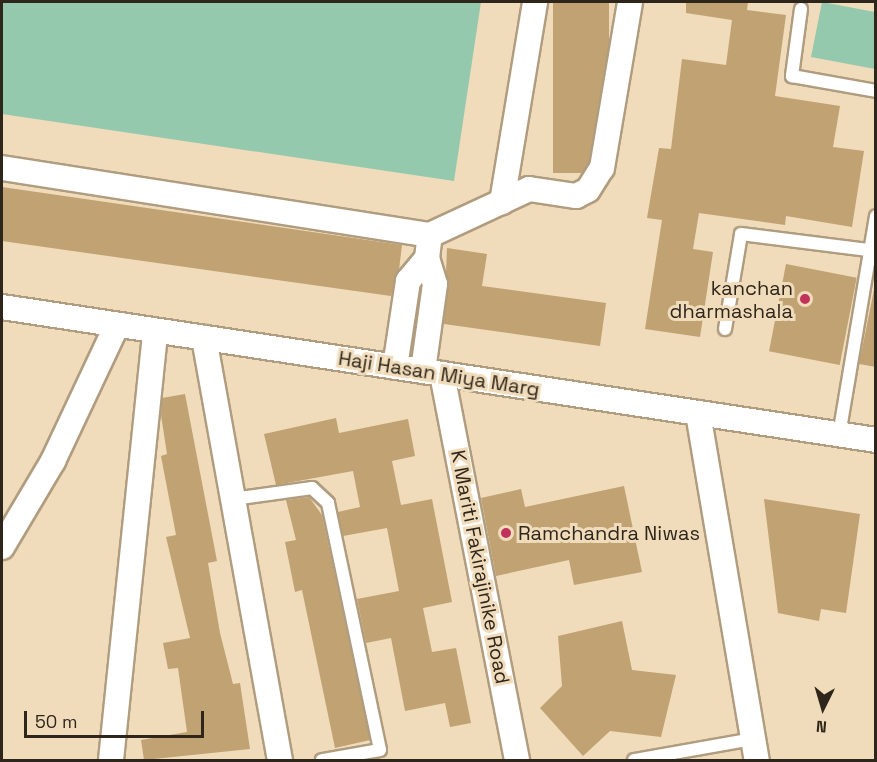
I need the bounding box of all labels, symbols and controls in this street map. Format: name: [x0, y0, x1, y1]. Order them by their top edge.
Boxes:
place label: kanchan dharmashala: [670, 276, 793, 323]
marker: kanchan dharmashala: [798, 292, 812, 306]
street label: Haji Hasan Miya Marg: [337, 346, 541, 402]
street label: K Mariti Fakirajinike Road: [446, 448, 514, 686]
place label: Ramchandra Niwas: [518, 521, 700, 545]
marker: Ramchandra Niwas: [499, 526, 513, 540]
north arrow: [793, 678, 853, 738]
scale bar: [27, 699, 207, 737]
text: 50 m: [35, 710, 77, 733]
text: N: [815, 716, 828, 737]

